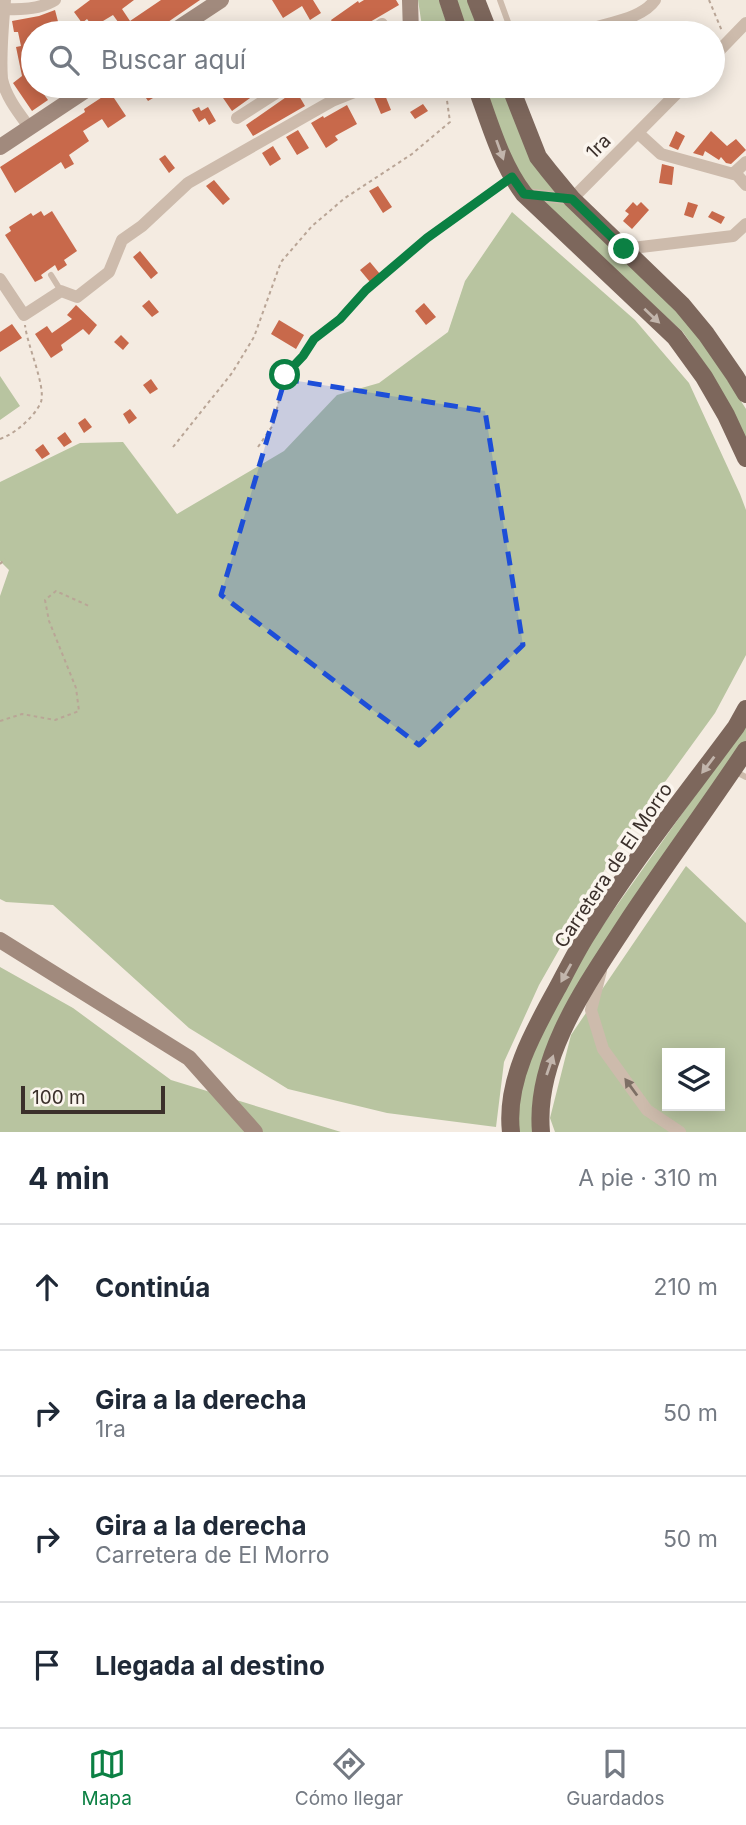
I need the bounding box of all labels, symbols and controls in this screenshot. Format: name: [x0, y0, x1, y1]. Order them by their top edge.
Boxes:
search box: [21, 21, 725, 98]
icon: search: [45, 41, 83, 79]
text: Buscar aquí: [101, 44, 246, 75]
street label: 1ra: [581, 129, 616, 164]
one-way arrow: [494, 139, 505, 160]
route end: [608, 233, 639, 264]
one-way arrow: [643, 307, 660, 323]
route start: [269, 359, 300, 390]
one-way arrow: [701, 756, 715, 774]
street label: Carretera de El Morro: [550, 778, 677, 952]
one-way arrow: [560, 963, 572, 983]
map controls: [662, 1048, 725, 1111]
button: layers: [662, 1048, 725, 1111]
one-way arrow: [545, 1055, 556, 1076]
one-way arrow: [624, 1078, 638, 1096]
scale bar: [21, 1083, 164, 1115]
text: 100 m: [32, 1086, 86, 1109]
text: 4 min: [28, 1160, 110, 1196]
text: A pie · 310 m: [578, 1164, 718, 1192]
icon: ahead: [28, 1268, 66, 1306]
text: Continúa: [95, 1272, 210, 1303]
text: 210 m: [653, 1273, 718, 1301]
text: Gira a la derecha: [95, 1384, 307, 1415]
icon: right: [28, 1394, 66, 1432]
text: 50 m: [663, 1399, 718, 1427]
text: 1ra: [95, 1415, 126, 1443]
text: Gira a la derecha: [95, 1510, 307, 1541]
icon: right: [28, 1520, 66, 1558]
text: 50 m: [663, 1525, 718, 1553]
text: Carretera de El Morro: [95, 1541, 330, 1569]
icon: arrive: [28, 1646, 66, 1684]
text: Llegada al destino: [95, 1650, 325, 1681]
tab: Mapa: [81, 1745, 132, 1810]
tab: Cómo llegar: [295, 1745, 403, 1810]
tab: Guardados: [566, 1745, 664, 1810]

